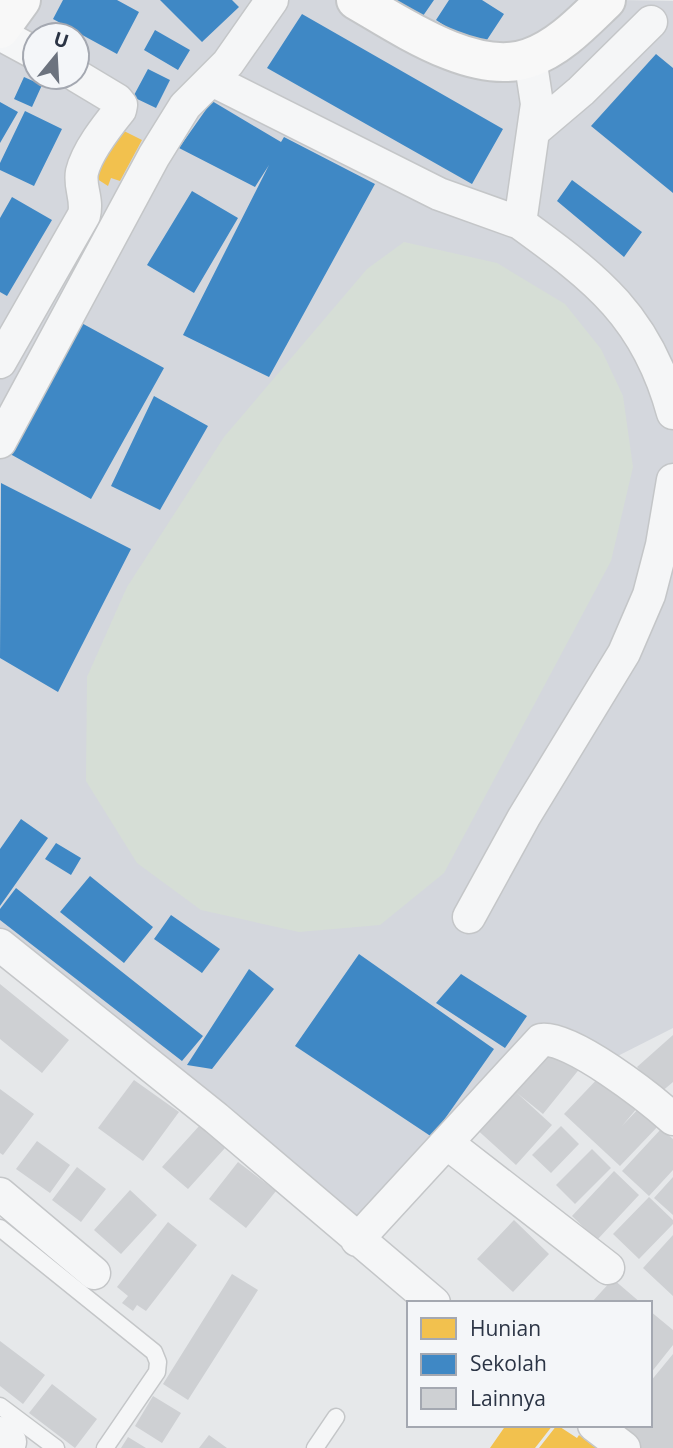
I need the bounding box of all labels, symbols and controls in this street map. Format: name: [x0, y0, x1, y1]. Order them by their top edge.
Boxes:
north arrow: [21, 21, 91, 91]
text: U: [50, 25, 72, 54]
legend: [407, 1301, 652, 1427]
text: Hunian: [470, 1314, 541, 1342]
text: Sekolah: [470, 1349, 547, 1377]
text: Lainnya: [470, 1384, 546, 1412]

